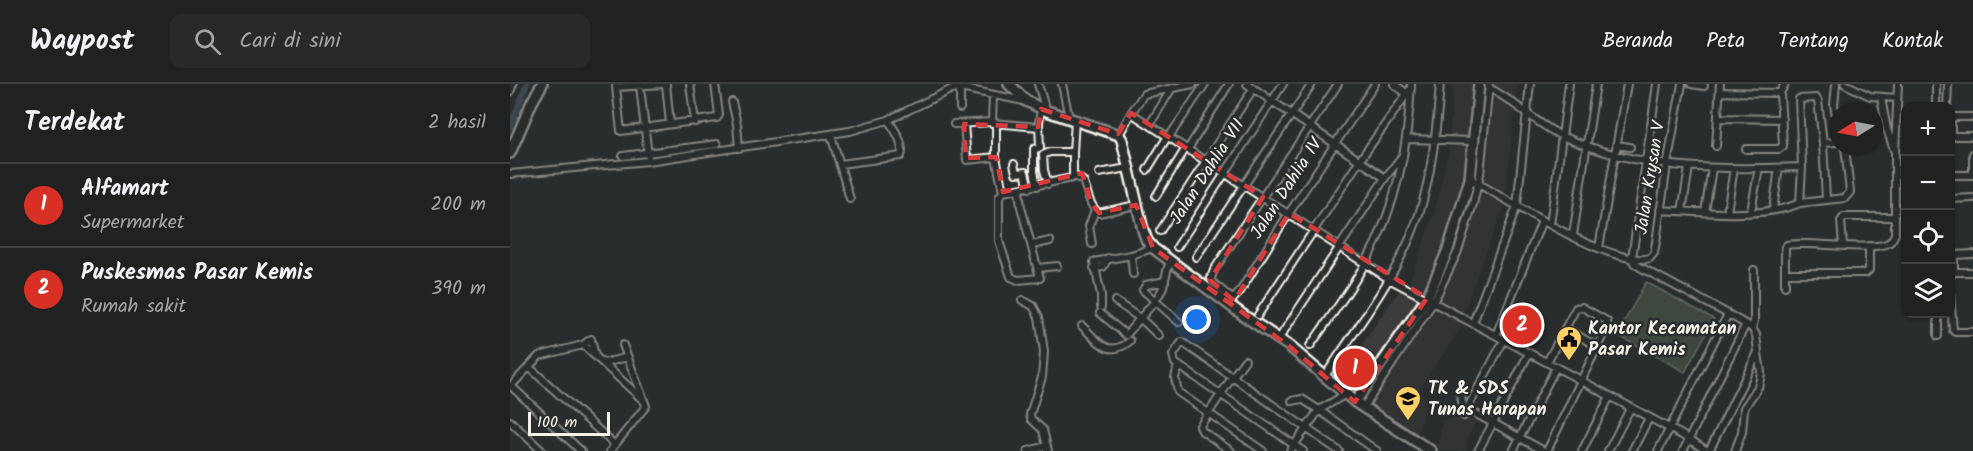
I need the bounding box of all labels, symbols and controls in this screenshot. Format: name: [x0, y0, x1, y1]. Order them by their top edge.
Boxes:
search box: [170, 14, 590, 68]
text: Waypost: [30, 19, 134, 64]
text: Cari di sini: [239, 24, 341, 59]
icon: search: [191, 25, 224, 58]
text: Beranda: [1602, 25, 1673, 58]
text: Peta: [1706, 25, 1745, 58]
text: Tentang: [1778, 25, 1849, 58]
text: Kontak: [1882, 25, 1943, 58]
text: Terdekat: [24, 102, 125, 144]
north arrow: [1829, 102, 1883, 156]
map controls: [1901, 102, 1955, 318]
button: +: [1901, 102, 1955, 156]
text: 2 hasil: [428, 107, 486, 139]
street label: Jalan Dahlia VII: [1163, 113, 1253, 231]
street label: Jalan Krysan V: [1628, 118, 1674, 237]
street label: Jalan Dahlia IV: [1243, 131, 1331, 245]
button: −: [1901, 156, 1955, 210]
text: Alfamart: [81, 172, 169, 207]
text: 1: [40, 189, 47, 221]
text: 200 m: [430, 189, 486, 221]
text: Supermarket: [81, 207, 184, 239]
button: locate: [1901, 210, 1955, 264]
text: Puskesmas Pasar Kemis: [81, 256, 313, 291]
button: layers: [1901, 264, 1955, 318]
text: 2: [38, 273, 49, 305]
text: 390 m: [431, 273, 486, 305]
text: Rumah sakit: [81, 291, 186, 323]
pin: 2: [1502, 302, 1542, 348]
your location: [1182, 305, 1211, 334]
place label: Kantor Kecamatan Pasar Kemis: [1588, 315, 1737, 365]
public building icon: Kantor Kecamatan Pasar Kemis: [1554, 324, 1584, 362]
pin: 1: [1336, 346, 1374, 390]
place label: TK & SDS Tunas Harapan: [1428, 375, 1546, 425]
school or university icon: TK & SDS Tunas Harapan: [1393, 384, 1423, 422]
scale bar: [528, 409, 610, 436]
text: 100 m: [537, 410, 577, 435]

